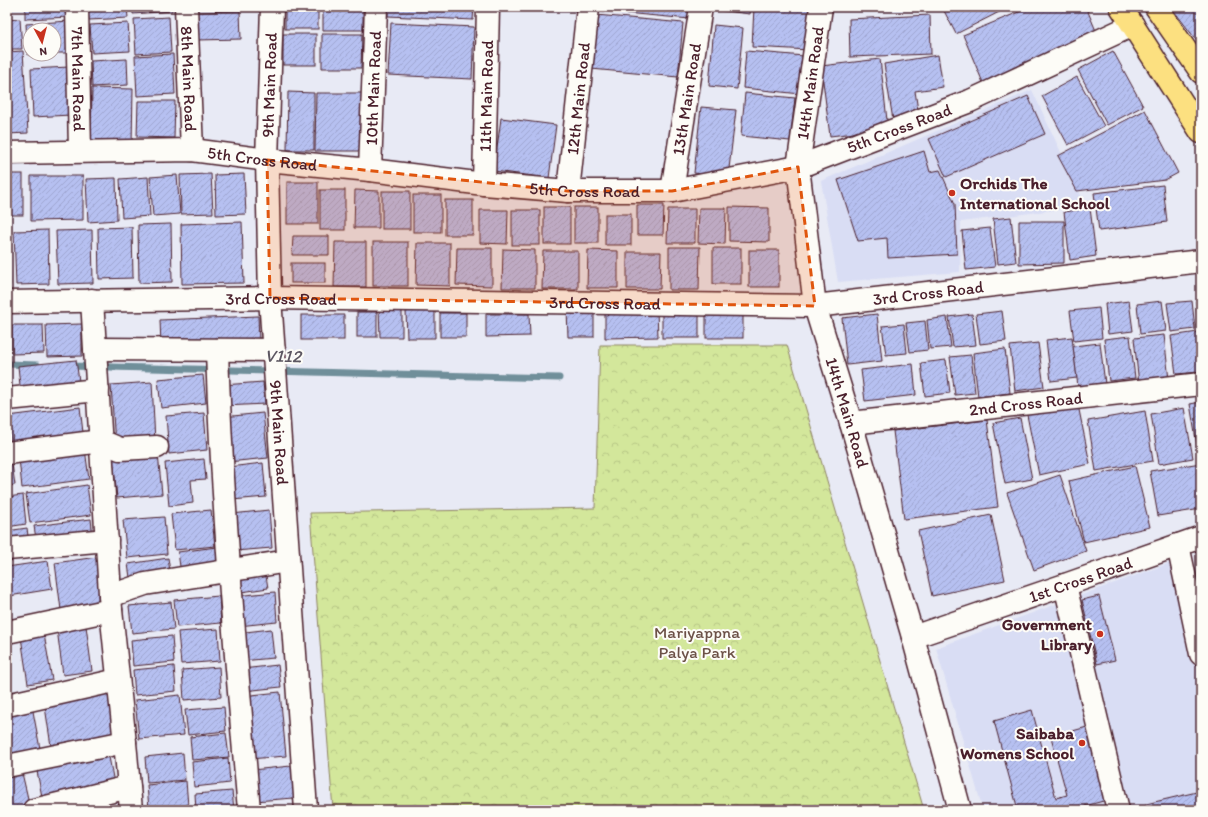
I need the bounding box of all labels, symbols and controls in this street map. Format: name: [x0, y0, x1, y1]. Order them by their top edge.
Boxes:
north arrow: [22, 22, 62, 62]
street label: 14th Main Road: [792, 24, 828, 141]
street label: 7th Main Road: [67, 26, 90, 132]
street label: 8th Main Road: [177, 26, 201, 133]
street label: 10th Main Road: [361, 30, 385, 146]
street label: 9th Main Road: [257, 31, 281, 138]
street label: 11th Main Road: [475, 39, 497, 152]
street label: 12th Main Road: [562, 41, 594, 156]
street label: 13th Main Road: [668, 41, 705, 157]
text: N: [39, 45, 48, 58]
street label: 5th Cross Road: [844, 99, 955, 157]
street label: 5th Cross Road: [206, 142, 319, 175]
place label: Orchids The International School: [960, 173, 1110, 213]
street label: 5th Cross Road: [529, 178, 641, 201]
marker: Orchids The International School: [947, 188, 957, 198]
street label: 3rd Cross Road: [872, 276, 985, 309]
street label: 3rd Cross Road: [225, 288, 338, 309]
street label: 3rd Cross Road: [549, 292, 662, 314]
water label: V112: [264, 345, 303, 367]
street label: 14th Main Road: [821, 355, 874, 471]
street label: 9th Main Road: [266, 379, 293, 486]
street label: 2nd Cross Road: [968, 387, 1084, 420]
street label: 1st Cross Road: [1026, 552, 1136, 607]
place label: Government Library: [1002, 614, 1093, 655]
park label: Mariyappna Palya Park: [654, 622, 740, 662]
marker: Government Library: [1095, 629, 1105, 639]
place label: Saibaba Womens School: [960, 723, 1074, 763]
marker: Saibaba Womens School: [1077, 738, 1087, 748]

